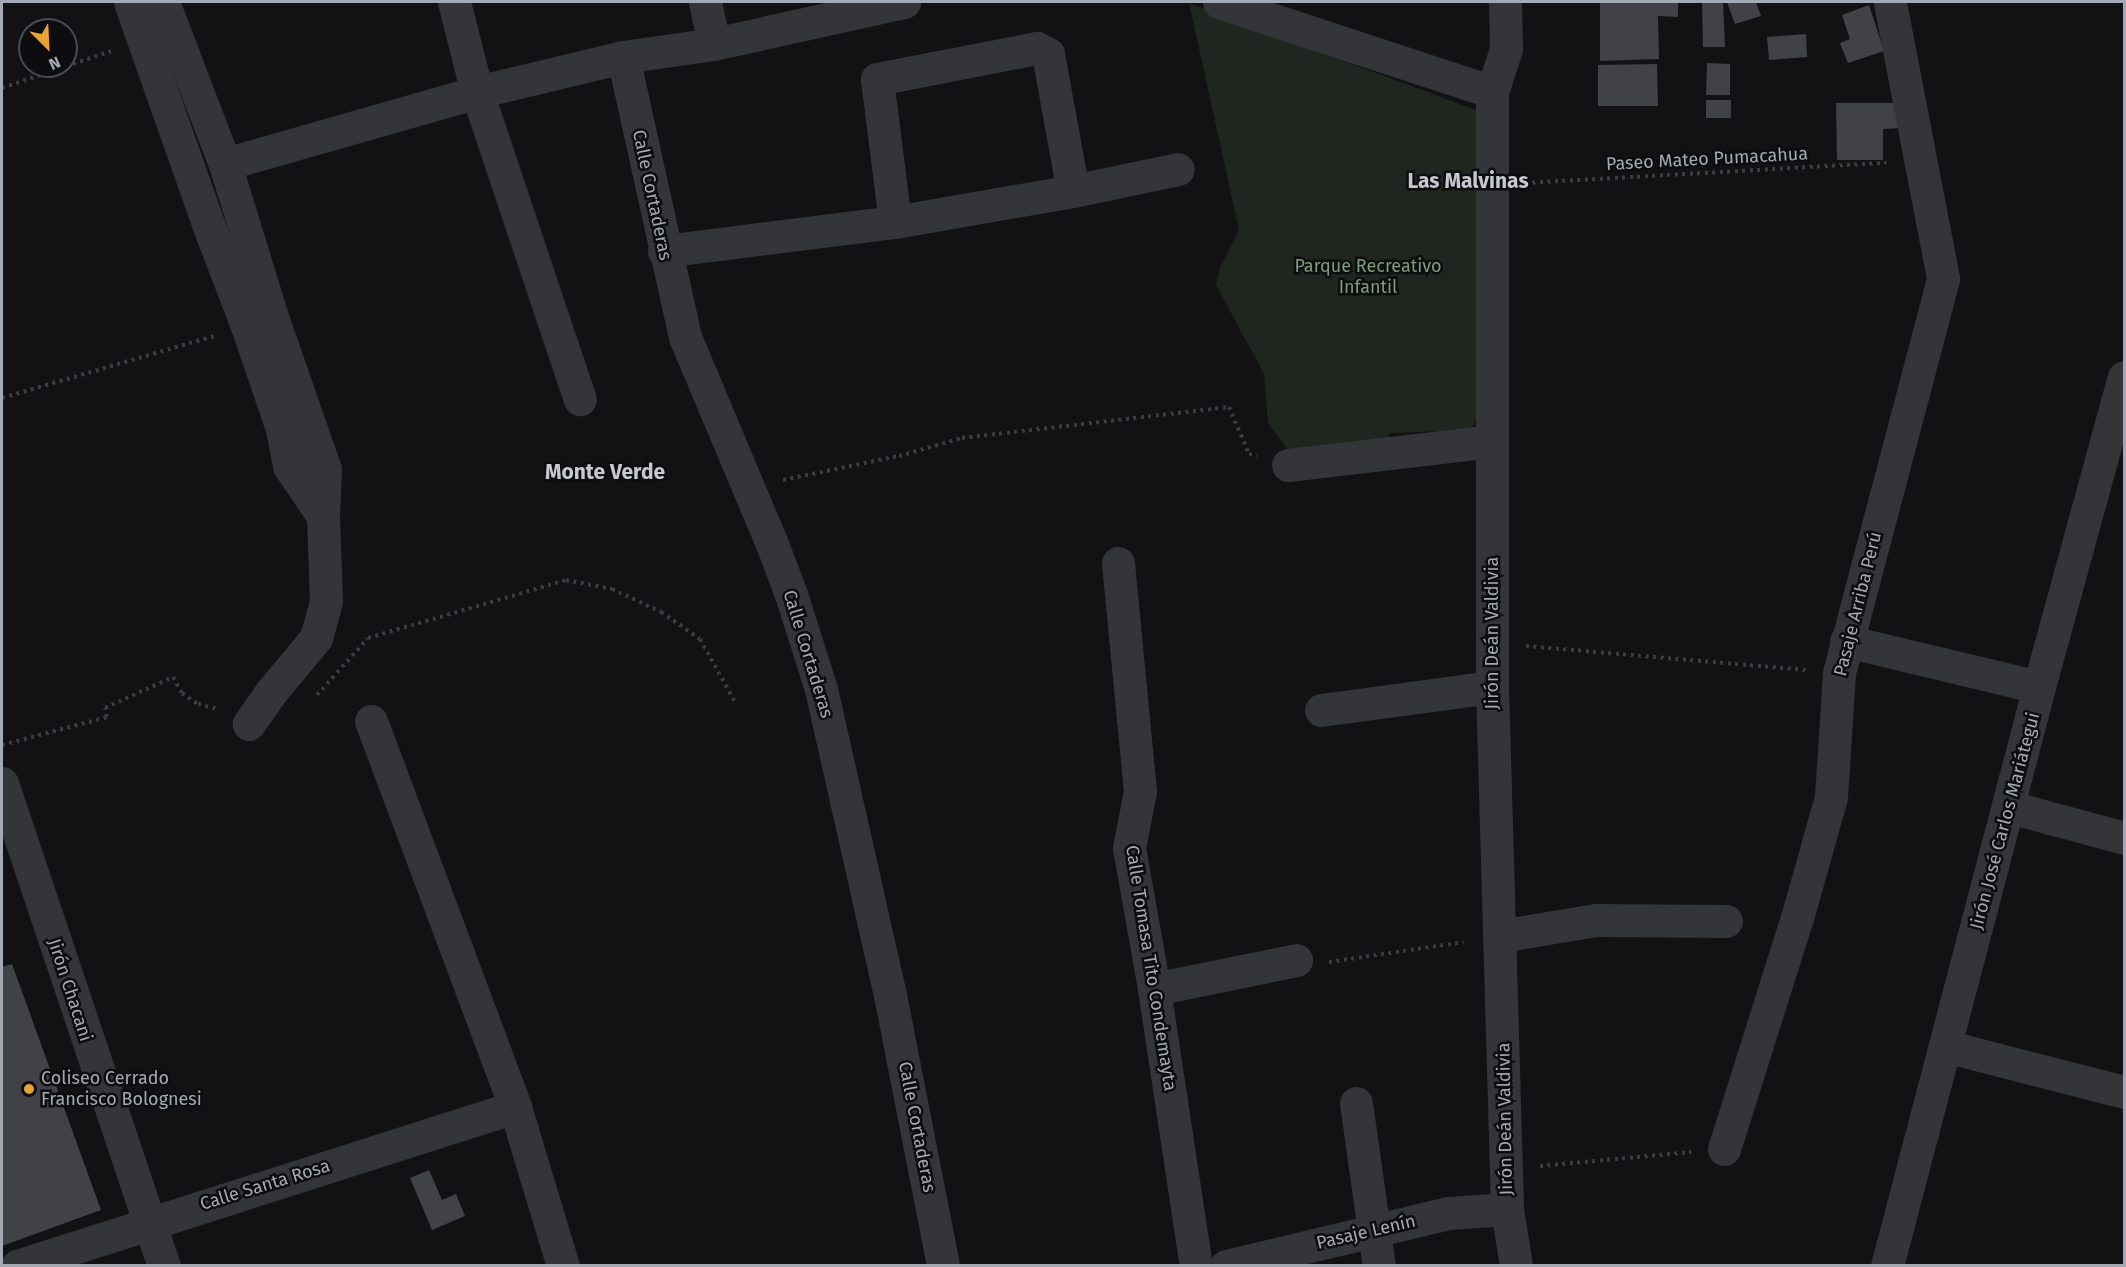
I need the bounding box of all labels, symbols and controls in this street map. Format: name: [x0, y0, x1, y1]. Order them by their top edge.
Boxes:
north arrow: [18, 18, 78, 78]
text: N: [46, 52, 63, 74]
street label: Calle Cortaderas: [628, 128, 676, 262]
street label: Paseo Mateo Pumacahua: [1605, 143, 1809, 175]
district label: Las Malvinas: [1407, 168, 1529, 194]
park label: Parque Recreativo Infantil: [1294, 256, 1442, 298]
district label: Monte Verde: [545, 459, 665, 485]
street label: Pasaje Arriba Perú: [1830, 530, 1886, 678]
street label: Jirón Deán Valdivia: [1481, 557, 1503, 709]
street label: Calle Cortaderas: [778, 587, 838, 721]
street label: Jirón José Carlos Mariátegui: [1966, 710, 2044, 932]
street label: Calle Tomasa Tito Condemayta: [1121, 844, 1181, 1092]
street label: Jirón Chacani: [43, 936, 97, 1044]
street label: Jirón Deán Valdivia: [1493, 1042, 1517, 1196]
street label: Calle Cortaderas: [894, 1060, 940, 1194]
place label: Coliseo Cerrado Francisco Bolognesi: [41, 1068, 202, 1110]
marker: Coliseo Cerrado Francisco Bolognesi: [22, 1082, 36, 1096]
street label: Calle Santa Rosa: [197, 1155, 333, 1215]
street label: Pasaje Lenín: [1314, 1210, 1418, 1254]

